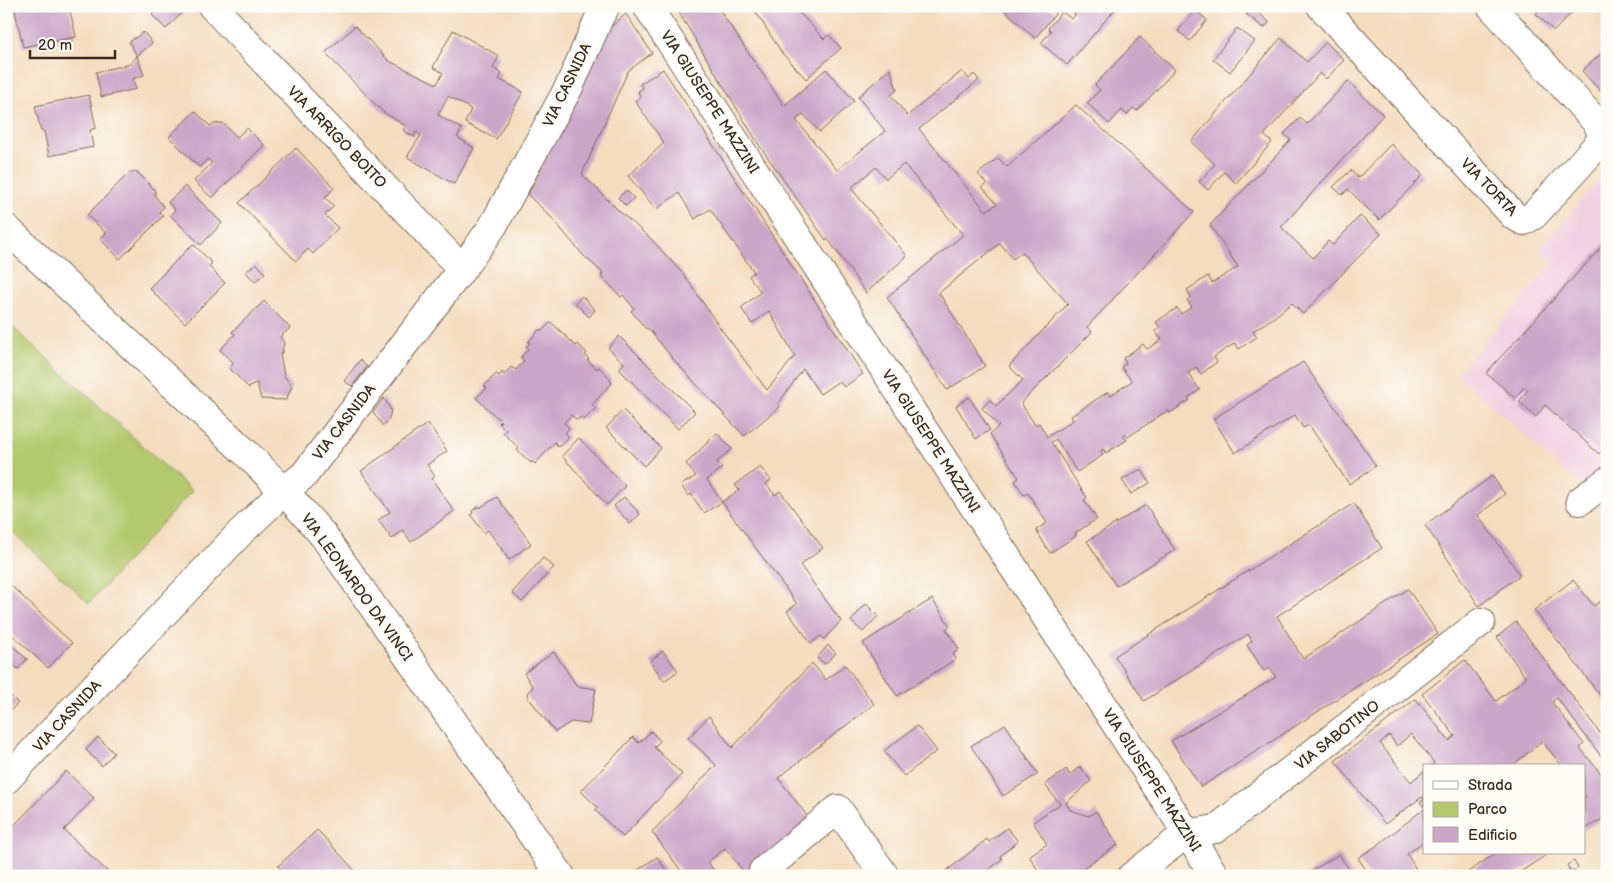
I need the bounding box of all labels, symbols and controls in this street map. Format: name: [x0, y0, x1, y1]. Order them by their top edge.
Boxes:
street label: VIA GIUSEPPE MAZZINI: [656, 27, 763, 178]
scale bar: [30, 28, 115, 60]
text: 20 m: [38, 36, 72, 55]
street label: VIA CASNIDA: [539, 39, 596, 131]
street label: VIA ARRIGO BOITO: [283, 82, 390, 192]
street label: VIA TORTA: [1456, 154, 1522, 221]
street label: VIA GIUSEPPE MAZZINI: [877, 366, 984, 517]
street label: VIA CASNIDA: [309, 380, 381, 464]
street label: VIA LEONARDO DA VINCI: [297, 510, 417, 665]
street label: VIA CASNIDA: [29, 676, 106, 756]
street label: VIA SABOTINO: [1291, 696, 1384, 774]
street label: VIA GIUSEPPE MAZZINI: [1098, 705, 1205, 856]
legend: [1423, 764, 1586, 854]
text: Strada: [1468, 776, 1512, 795]
text: Parco: [1468, 800, 1507, 819]
text: Edificio: [1468, 826, 1517, 845]

